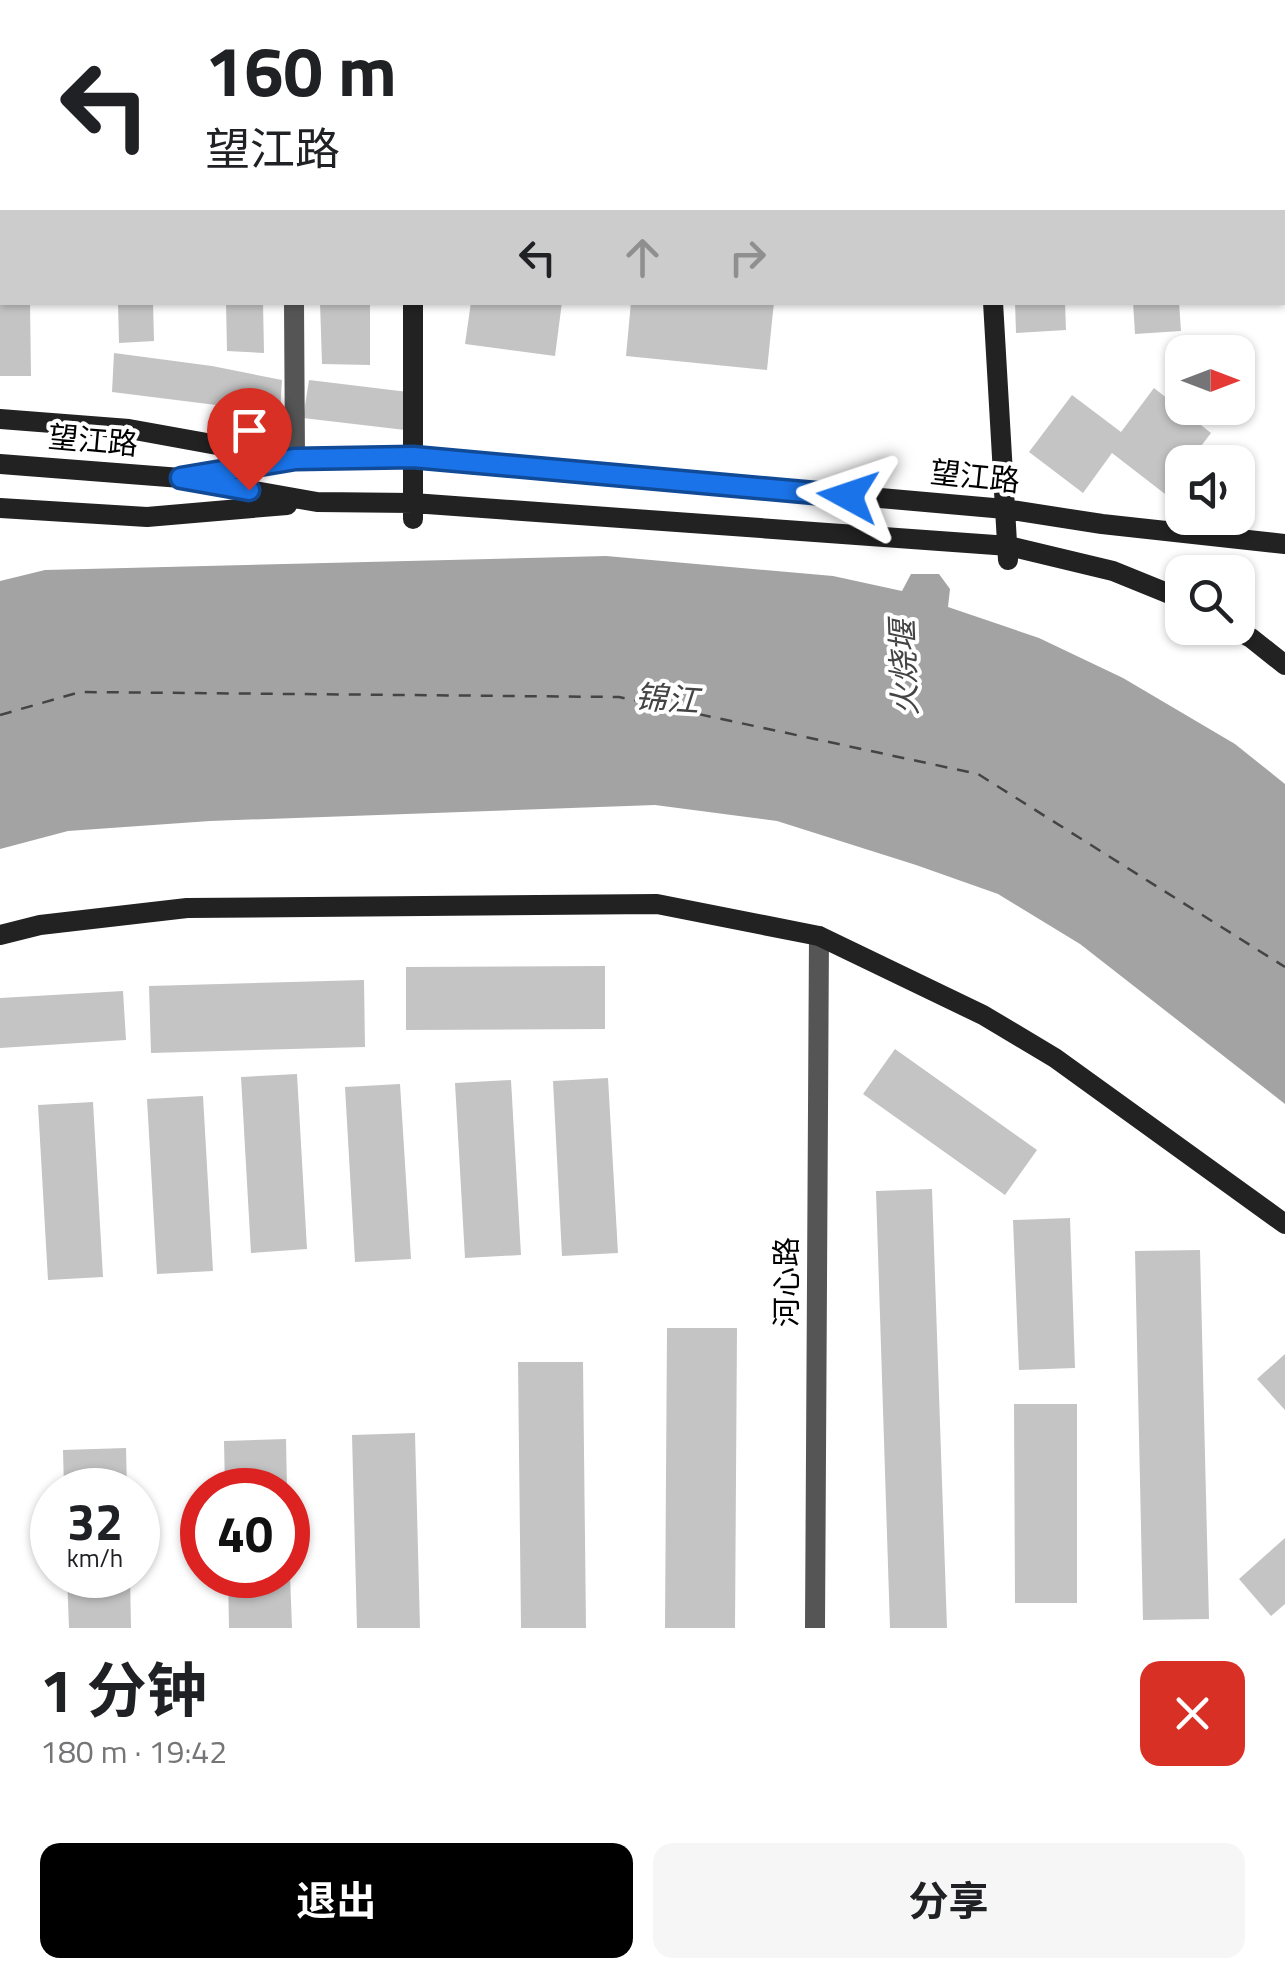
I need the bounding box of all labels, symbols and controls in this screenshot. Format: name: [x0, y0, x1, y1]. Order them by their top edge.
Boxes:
text: 160 m: [205, 17, 397, 123]
icon: left: [40, 40, 170, 170]
text: 望江路: [205, 114, 340, 182]
icon: left: [510, 230, 565, 285]
icon: ahead: [615, 230, 670, 285]
icon: right: [720, 230, 775, 285]
north arrow: [1165, 335, 1255, 425]
map controls: [1165, 335, 1255, 645]
pin: [207, 388, 292, 491]
icon: arrive: [222, 403, 277, 458]
street label: 望江路: [46, 413, 140, 467]
position arrow: [796, 444, 900, 548]
button: sound: [1165, 445, 1255, 535]
street label: 望江路: [928, 448, 1022, 504]
button: search: [1165, 555, 1255, 645]
water label: 火烧堰: [877, 614, 929, 717]
water label: 锦江: [633, 672, 704, 724]
street label: 河心路: [763, 1237, 809, 1327]
speed limit sign: 40: [180, 1468, 310, 1598]
text: 32: [67, 1483, 123, 1559]
text: km/h: [67, 1539, 123, 1577]
text: 1 分钟: [40, 1644, 207, 1735]
button: close: [1140, 1661, 1245, 1766]
text: 180 m · 19:42: [40, 1727, 227, 1775]
button: 退出: [40, 1843, 633, 1958]
button: 分享: [653, 1843, 1245, 1958]

